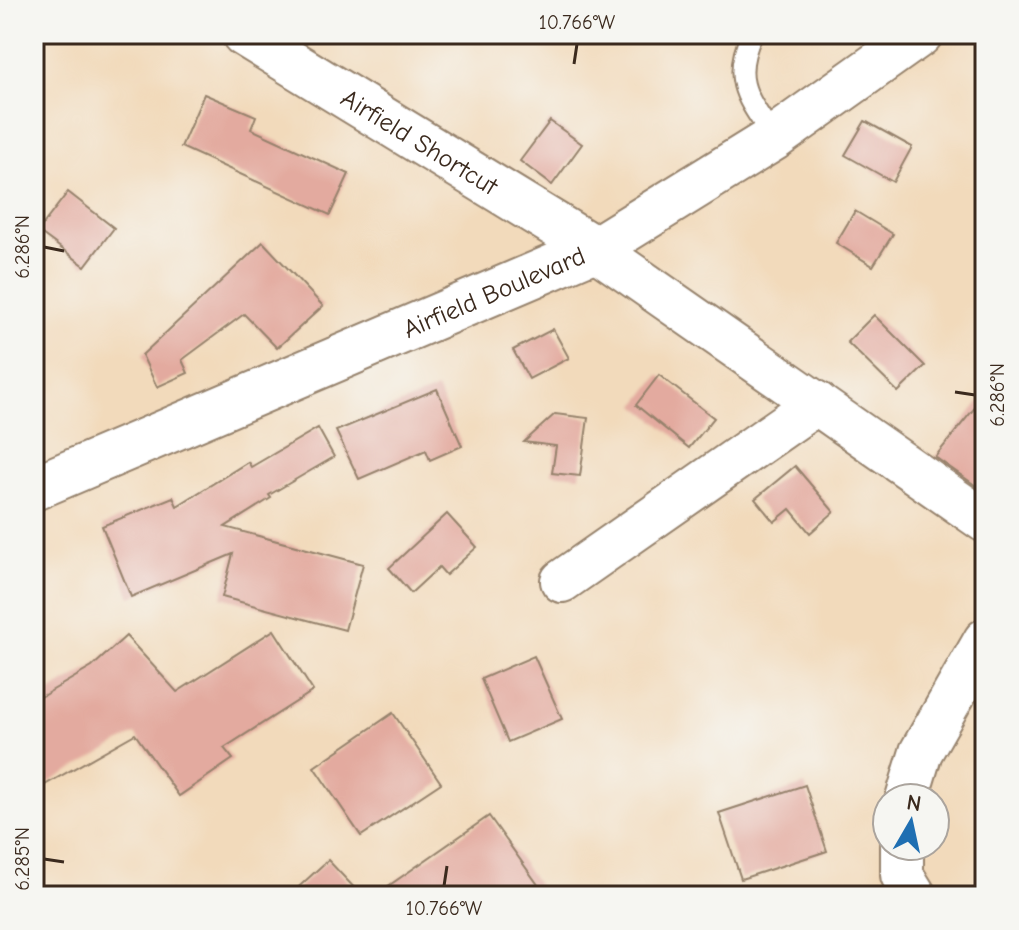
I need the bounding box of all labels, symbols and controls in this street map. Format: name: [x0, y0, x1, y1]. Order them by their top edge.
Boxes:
text: 10.766°W: [539, 11, 616, 34]
street label: Airfield Shortcut: [335, 83, 504, 203]
text: 6.286°N: [11, 215, 34, 279]
street label: Airfield Boulevard: [399, 241, 590, 345]
text: 6.286°N: [986, 363, 1009, 427]
north arrow: [871, 782, 951, 862]
text: N: [905, 789, 923, 817]
text: 6.285°N: [11, 827, 34, 891]
text: 10.766°W: [406, 897, 483, 920]

